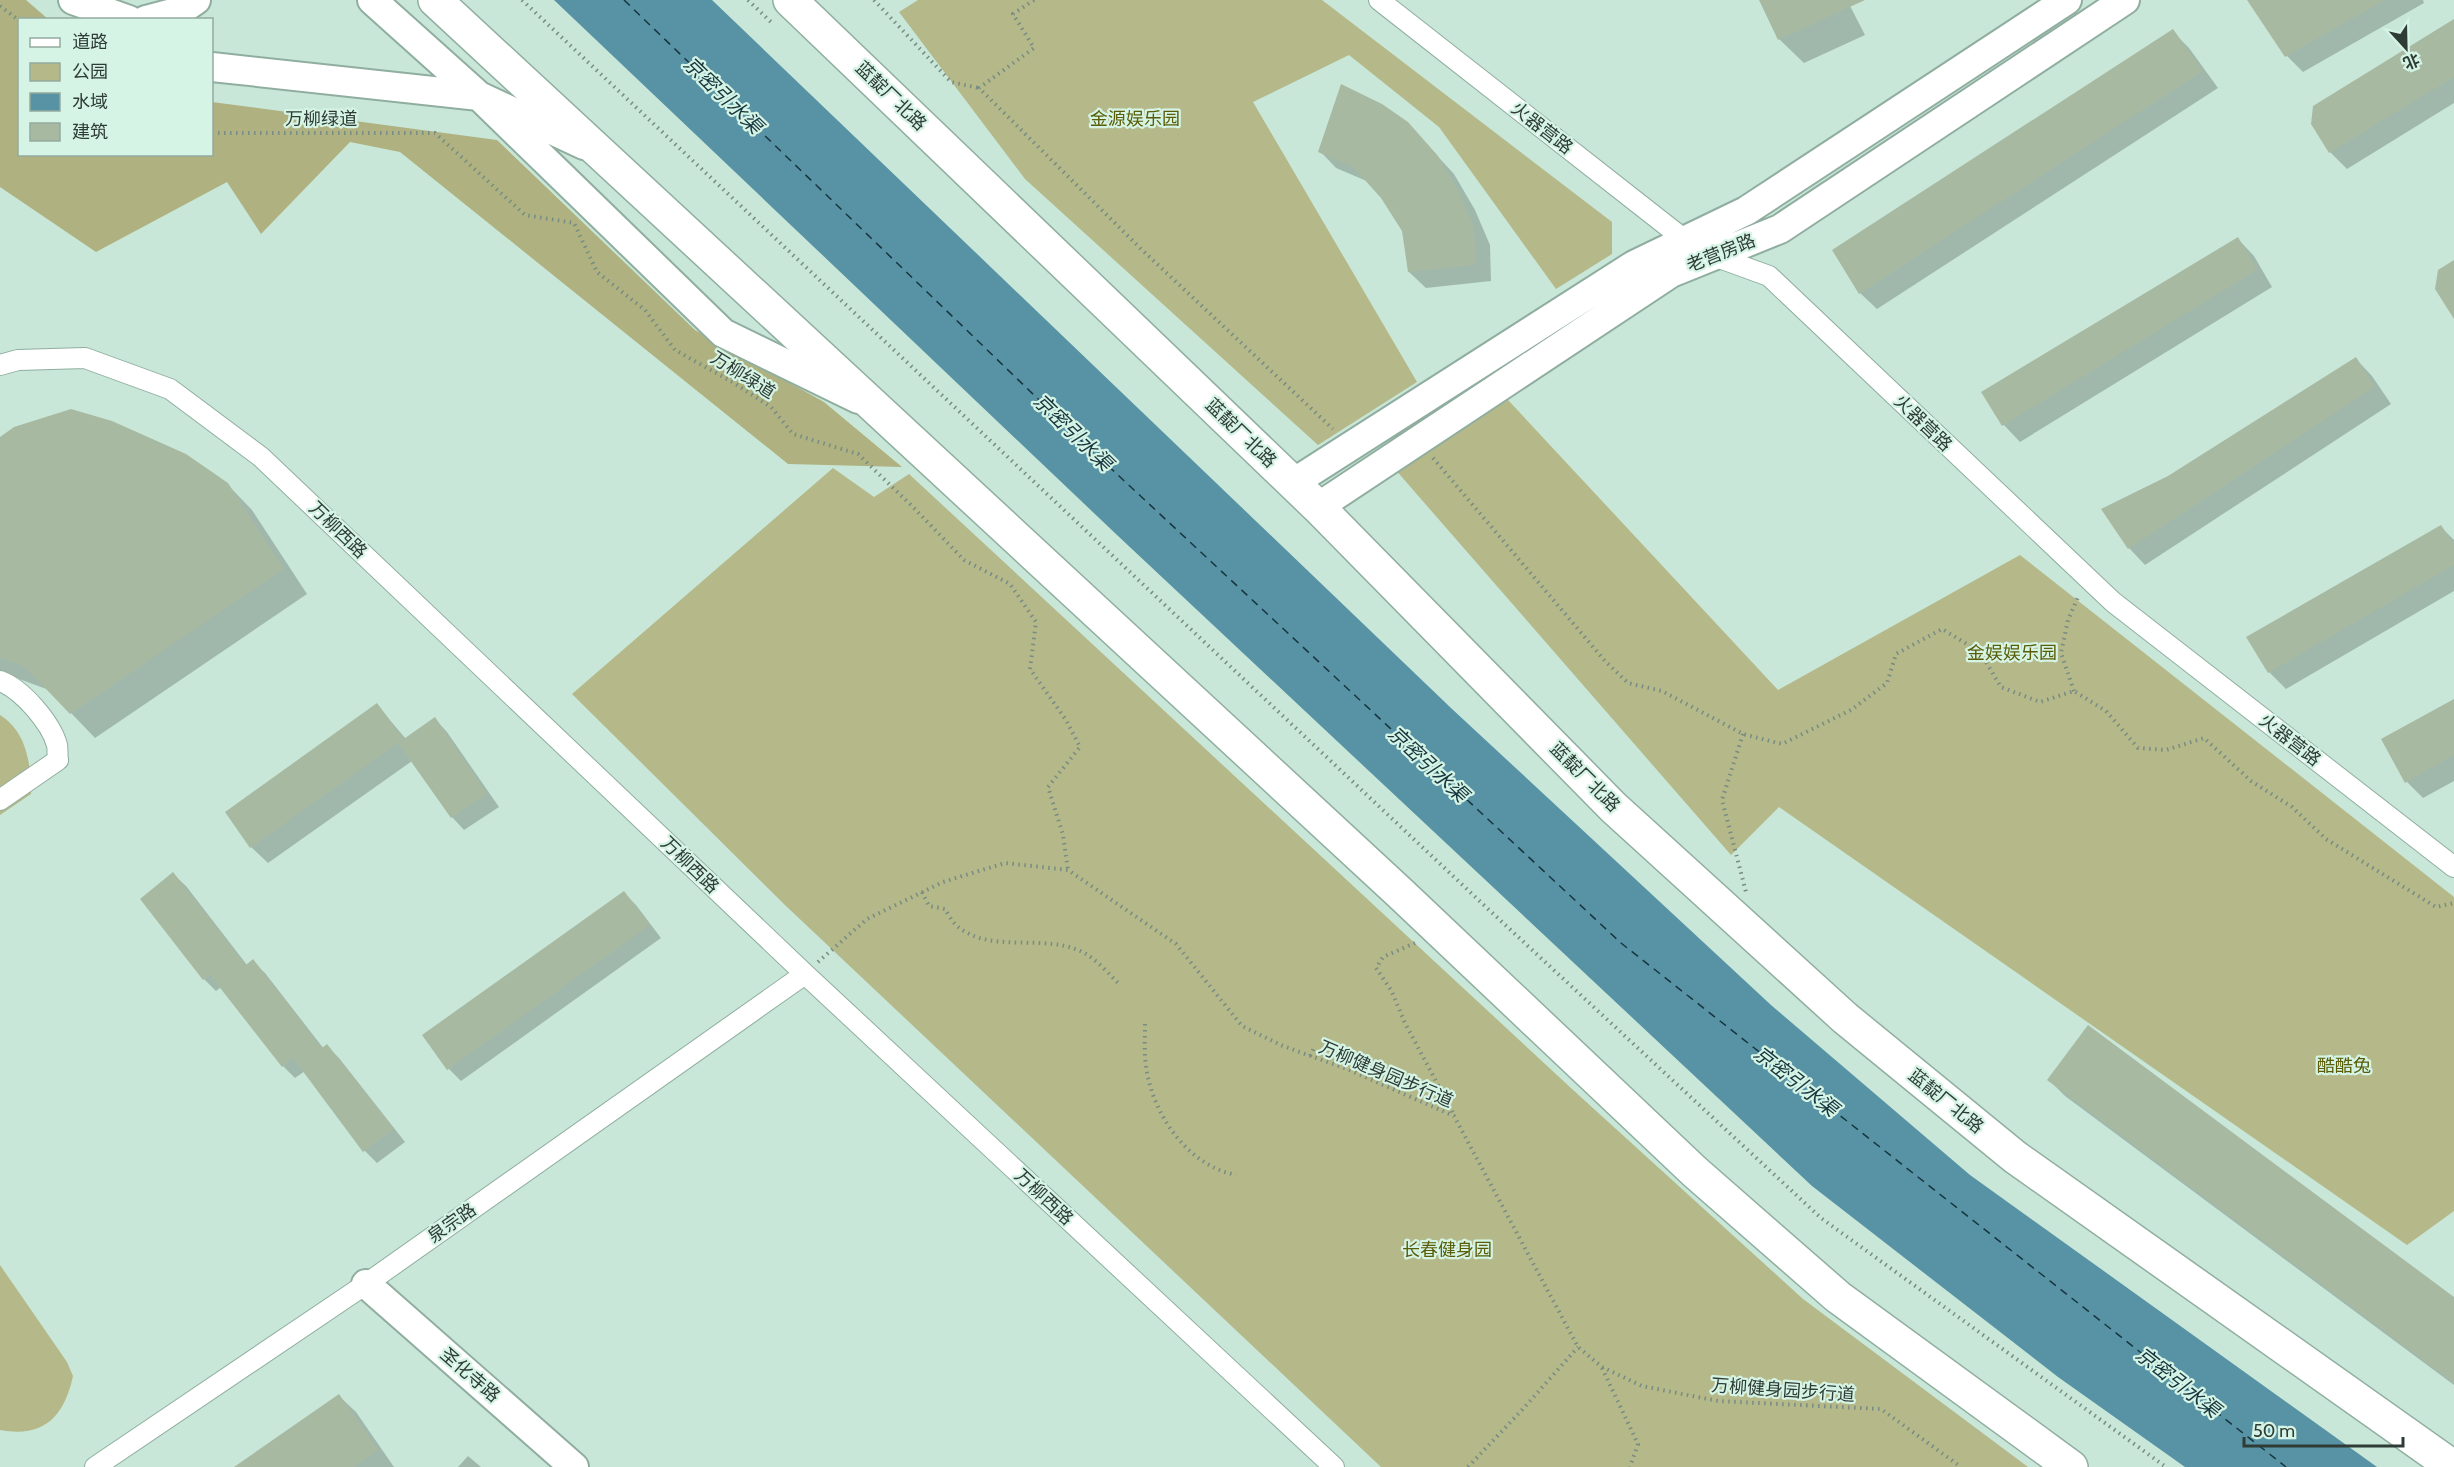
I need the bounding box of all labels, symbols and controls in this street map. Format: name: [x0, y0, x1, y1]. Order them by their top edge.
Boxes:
legend: [18, 18, 213, 156]
north arrow: [2376, 18, 2436, 78]
text: 道路: [72, 31, 108, 53]
text: 北: [2400, 50, 2422, 73]
water label: 京密引水渠: [679, 52, 769, 140]
street label: 蓝靛厂北路: [851, 57, 931, 135]
text: 公园: [72, 61, 108, 83]
text: 水域: [72, 91, 108, 113]
street label: 火器营路: [1507, 97, 1577, 159]
street label: 万柳绿道: [285, 108, 357, 130]
park label: 金源娱乐园: [1090, 108, 1180, 130]
text: 建筑: [72, 121, 108, 143]
street label: 老营房路: [1684, 229, 1758, 277]
street label: 万柳绿道: [707, 347, 779, 403]
water label: 京密引水渠: [1029, 389, 1119, 477]
street label: 火器营路: [1889, 390, 1957, 456]
street label: 蓝靛厂北路: [1201, 394, 1281, 472]
street label: 万柳西路: [304, 497, 372, 563]
park label: 金娱娱乐园: [1967, 642, 2057, 664]
street label: 火器营路: [2255, 709, 2325, 771]
water label: 京密引水渠: [1383, 721, 1475, 809]
street label: 蓝靛厂北路: [1545, 737, 1625, 817]
street label: 万柳西路: [656, 832, 724, 898]
street label: 万柳健身园步行道: [1315, 1036, 1457, 1112]
water label: 京密引水渠: [1749, 1041, 1845, 1123]
park label: 酷酷兔: [2317, 1055, 2371, 1077]
street label: 蓝靛厂北路: [1904, 1064, 1988, 1138]
street label: 万柳西路: [1010, 1164, 1078, 1230]
street label: 泉宗路: [424, 1199, 480, 1247]
park label: 长春健身园: [1402, 1239, 1492, 1261]
water label: 京密引水渠: [2131, 1342, 2227, 1424]
street label: 圣化寺路: [436, 1343, 504, 1407]
street label: 万柳健身园步行道: [1710, 1374, 1856, 1406]
scale bar: [2244, 1410, 2403, 1448]
text: 50 m: [2253, 1420, 2295, 1442]

